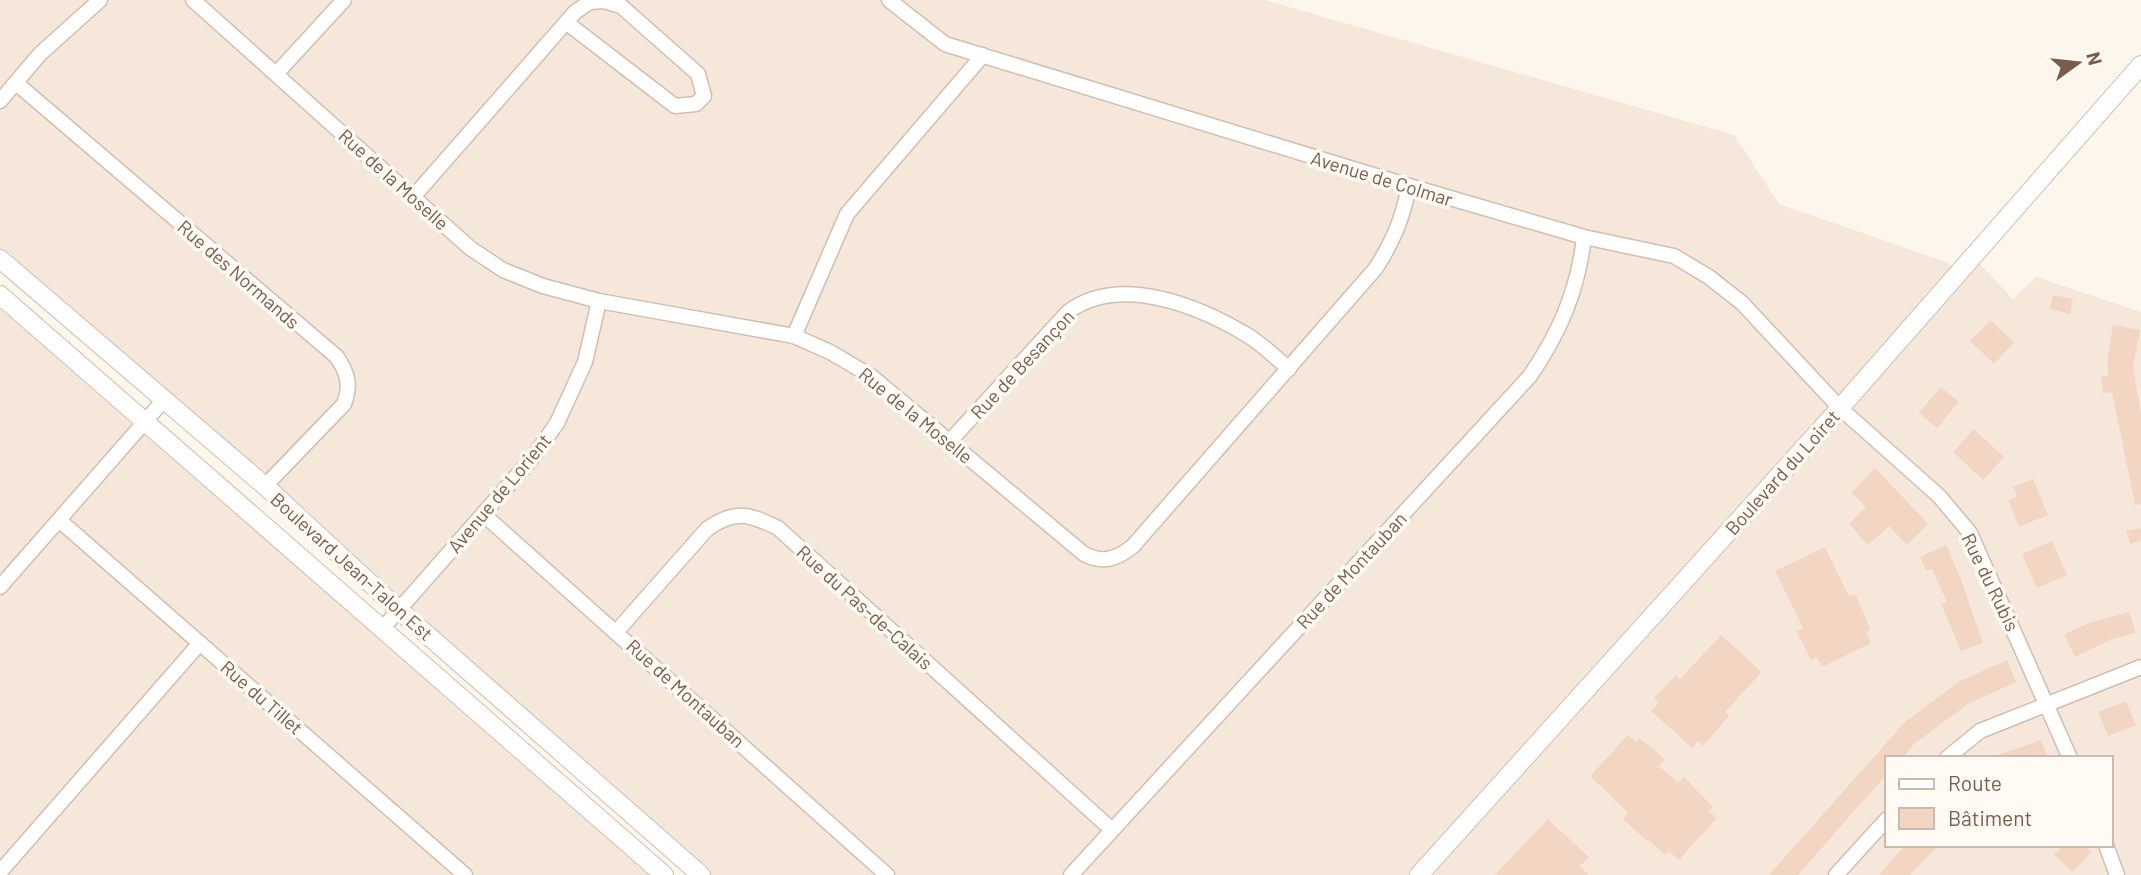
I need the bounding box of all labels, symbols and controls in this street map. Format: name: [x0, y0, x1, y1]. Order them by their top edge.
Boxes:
north arrow: [2043, 28, 2113, 98]
text: N: [2082, 49, 2108, 68]
street label: Rue de la Moselle: [334, 124, 454, 234]
street label: Avenue de Colmar: [1308, 146, 1456, 211]
street label: Rue des Normands: [173, 215, 305, 333]
street label: Rue de Besançon: [965, 304, 1079, 424]
street label: Rue de la Moselle: [854, 362, 978, 468]
street label: Boulevard du Loiret: [1720, 405, 1844, 539]
street label: Avenue de Lorient: [442, 429, 556, 557]
street label: Boulevard Jean-Talon Est: [266, 487, 438, 645]
street label: Rue de Montauban: [1291, 507, 1411, 633]
street label: Rue du Rubis: [1957, 529, 2025, 635]
street label: Rue du Pas-de-Calais: [792, 540, 938, 674]
street label: Rue de Montauban: [622, 634, 750, 752]
street label: Rue du Tillet: [216, 655, 308, 739]
legend: [1885, 756, 2113, 847]
text: Route: [1948, 770, 2002, 795]
text: Bâtiment: [1948, 805, 2032, 830]

